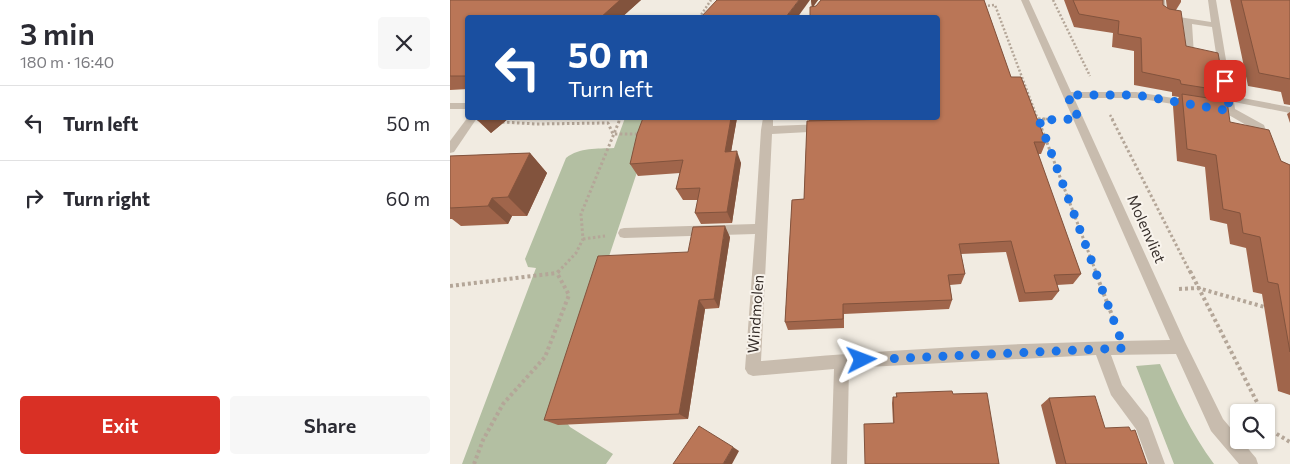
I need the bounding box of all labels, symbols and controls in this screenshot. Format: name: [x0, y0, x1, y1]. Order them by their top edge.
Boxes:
text: 3 min: [20, 14, 95, 51]
button: close: [378, 17, 430, 69]
text: 50 m: [568, 32, 649, 75]
icon: left: [485, 35, 550, 100]
text: 180 m · 16:40: [20, 52, 114, 71]
pin: [1204, 60, 1246, 102]
icon: arrive: [1211, 67, 1239, 95]
text: Turn left: [568, 75, 653, 102]
icon: left: [20, 109, 48, 137]
text: Turn left: [63, 112, 138, 135]
text: 50 m: [386, 112, 430, 135]
icon: right: [20, 184, 48, 212]
text: Turn right: [63, 187, 150, 210]
text: 60 m: [386, 187, 430, 210]
street label: Molenvliet: [1124, 192, 1170, 265]
street label: Windmolen: [743, 274, 767, 354]
position arrow: [835, 333, 887, 385]
button: Exit: [20, 396, 220, 454]
button: Share: [230, 396, 430, 454]
map controls: [1230, 404, 1275, 449]
button: search: [1230, 404, 1275, 449]

